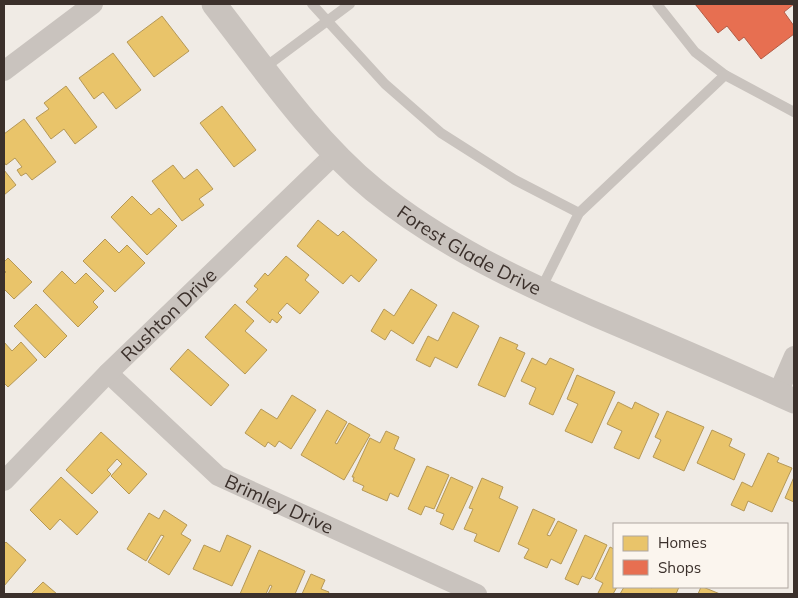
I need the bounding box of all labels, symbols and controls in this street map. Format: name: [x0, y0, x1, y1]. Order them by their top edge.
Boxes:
street label: Forest Glade Drive: [393, 200, 545, 300]
street label: Rushton Drive: [115, 263, 222, 366]
street label: Brimley Drive: [221, 469, 337, 539]
legend: [613, 523, 788, 588]
text: Homes: [658, 533, 707, 552]
text: Shops: [658, 558, 701, 577]

